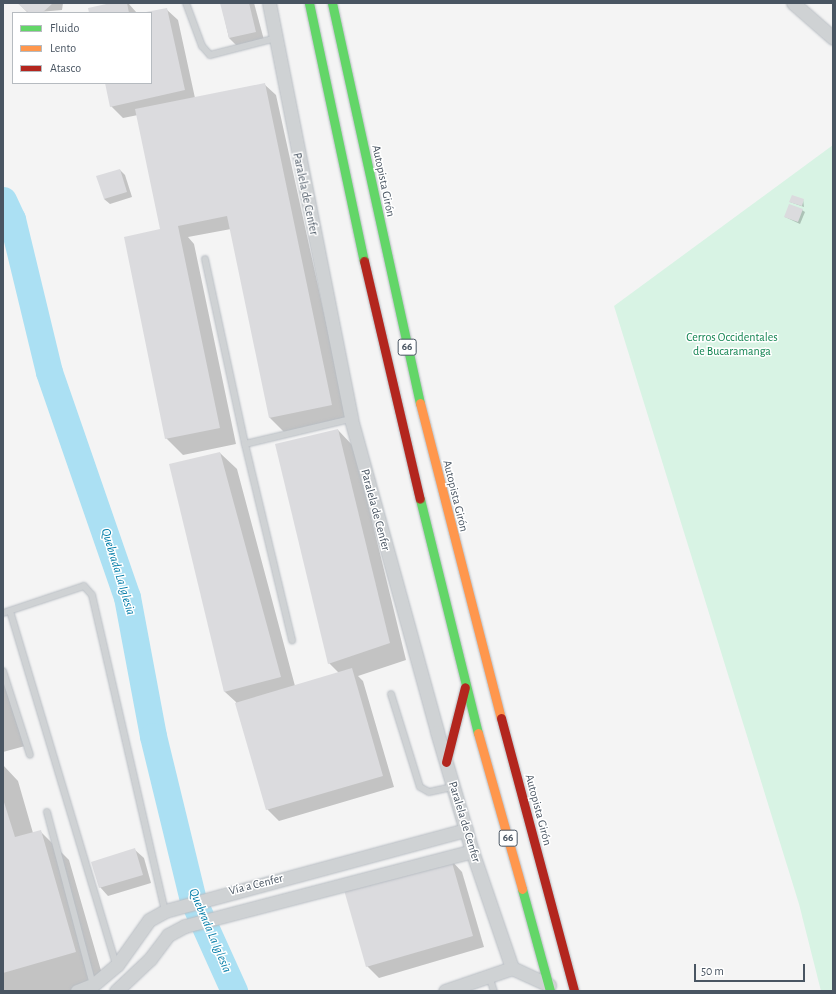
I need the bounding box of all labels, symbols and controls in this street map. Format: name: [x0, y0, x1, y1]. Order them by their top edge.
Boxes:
legend: [12, 12, 152, 84]
text: Fluido: [50, 22, 79, 34]
text: Lento: [50, 42, 76, 54]
text: Atasco: [50, 62, 81, 74]
street label: Autopista Girón: [368, 144, 398, 218]
street label: Paralela de Cenfer: [289, 152, 321, 236]
park label: Cerros Occidentales de Bucaramanga: [686, 331, 778, 359]
road number: 66: [397, 338, 417, 356]
street label: Autopista Girón: [439, 459, 471, 533]
street label: Paralela de Cenfer: [357, 468, 393, 552]
water label: Quebrada La Iglesia: [96, 527, 138, 617]
street label: Autopista Girón: [522, 773, 554, 847]
street label: Paralela de Cenfer: [445, 780, 483, 864]
road number: 66: [498, 829, 518, 847]
street label: Vía a Cenfer: [228, 871, 284, 899]
water label: Quebrada La Iglesia: [184, 886, 234, 976]
scale bar: [696, 956, 807, 982]
text: 50 m: [701, 965, 724, 977]

